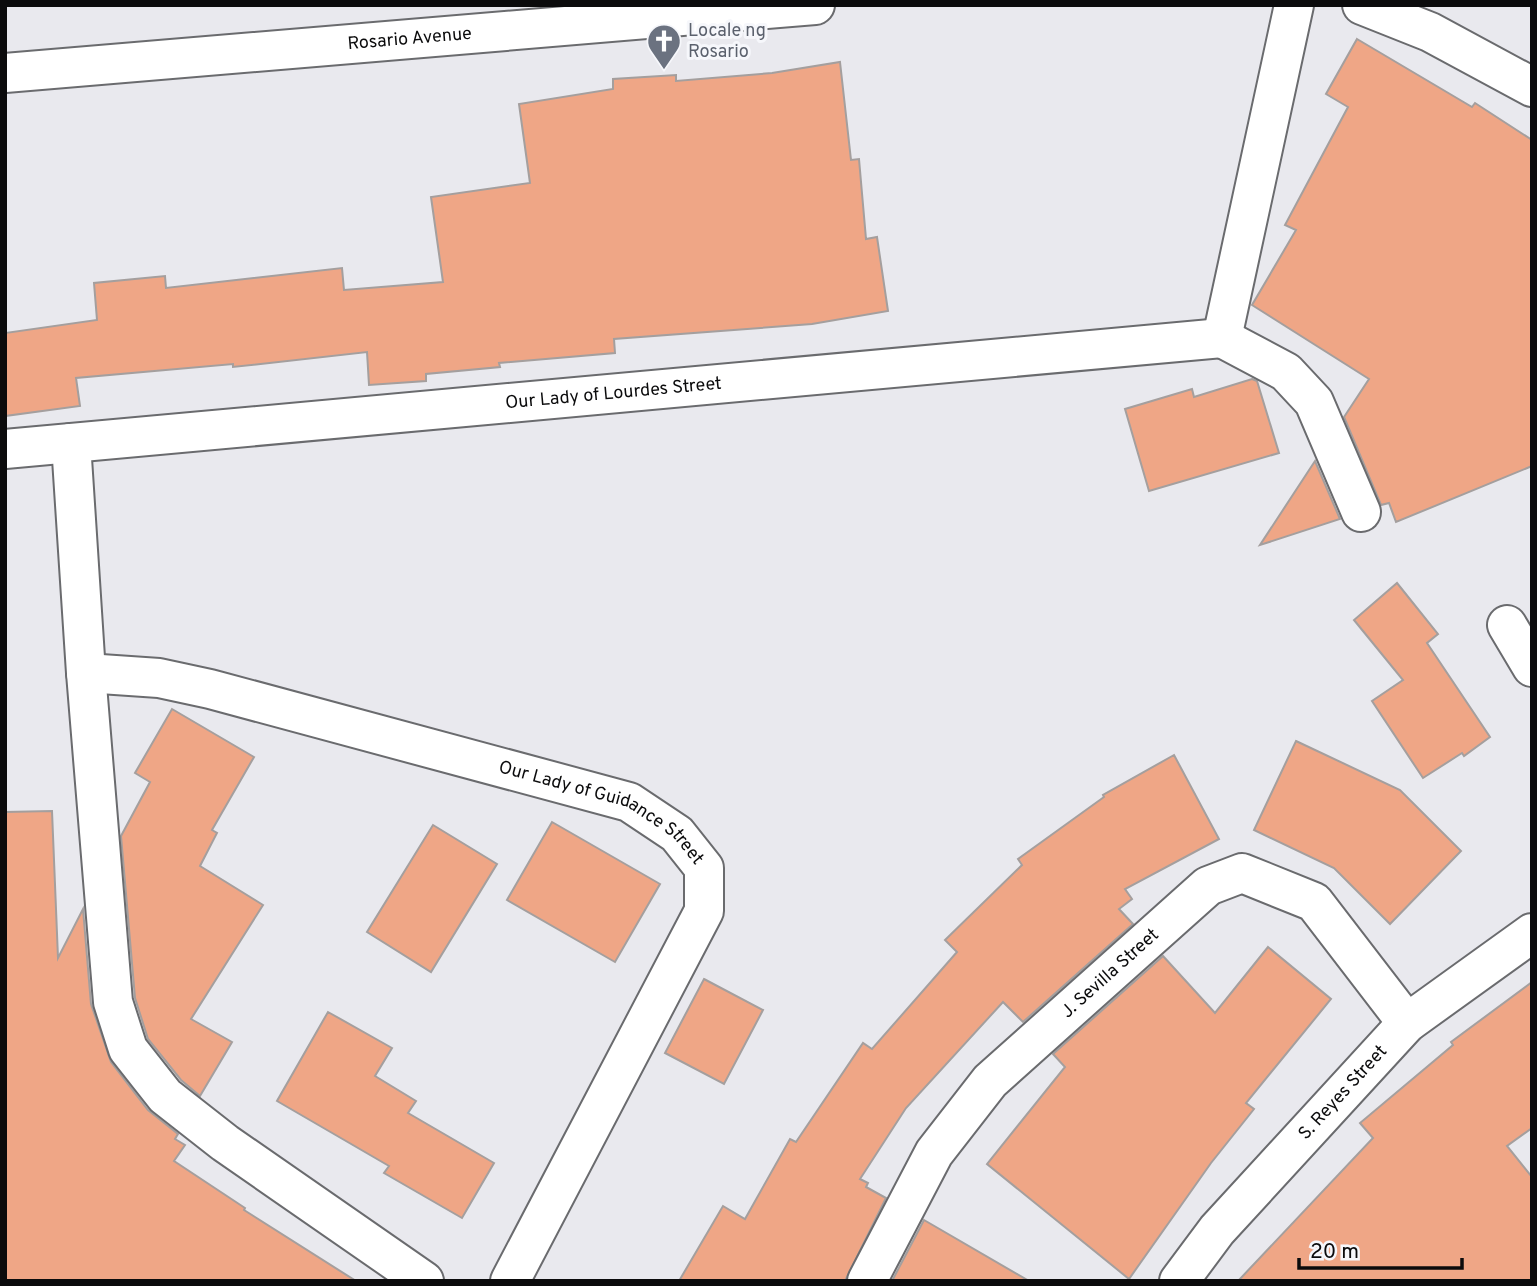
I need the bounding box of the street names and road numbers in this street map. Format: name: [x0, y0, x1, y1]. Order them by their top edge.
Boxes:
street label: Rosario Avenue: [347, 22, 473, 56]
street label: Our Lady of Lourdes Street: [504, 372, 723, 415]
street label: Our Lady of Guidance Street: [496, 756, 709, 870]
street label: J. Sevilla Street: [1056, 924, 1164, 1023]
street label: S. Reyes Street: [1294, 1040, 1392, 1145]

